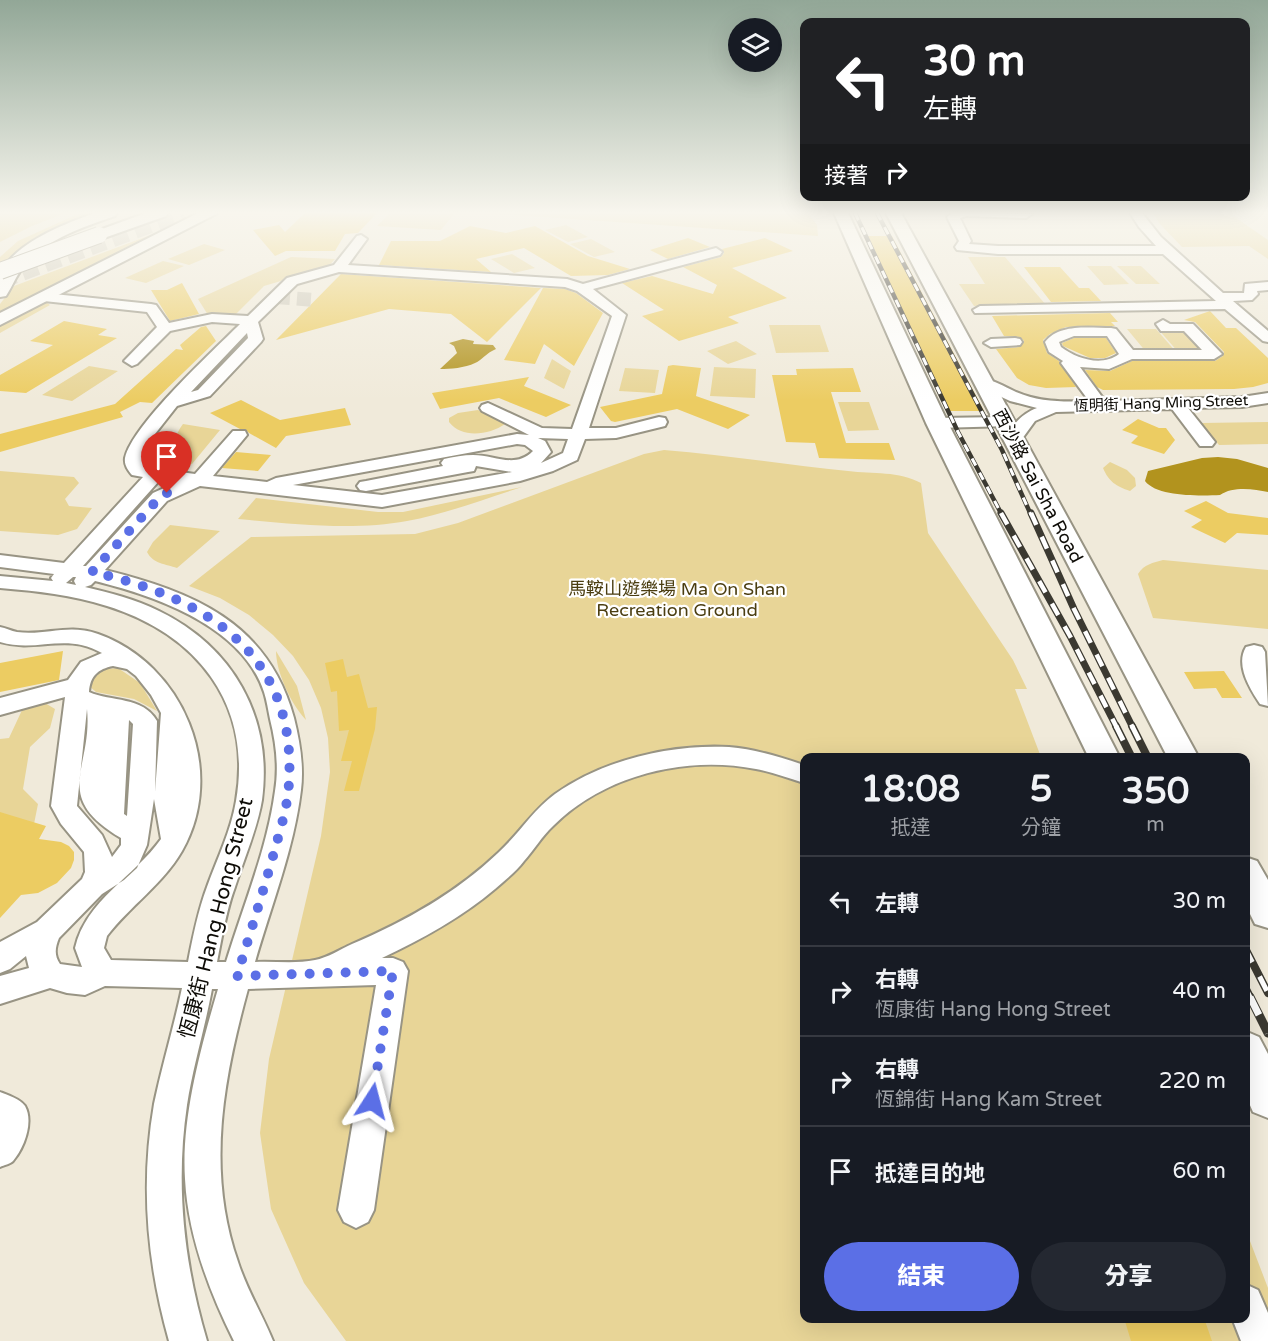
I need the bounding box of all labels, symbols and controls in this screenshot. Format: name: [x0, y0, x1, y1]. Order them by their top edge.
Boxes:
map controls: [728, 18, 782, 72]
button: layers: [728, 18, 782, 72]
text: 30 m: [923, 36, 1025, 87]
icon: left: [824, 42, 902, 120]
text: 左轉: [923, 93, 977, 126]
icon: right: [880, 156, 913, 189]
text: 接著: [824, 163, 868, 189]
street label: 恆明街 Hang Ming Street: [1073, 391, 1249, 415]
street label: 西沙路 Sai Sha Road: [988, 405, 1088, 567]
pin: [141, 431, 192, 493]
icon: arrive: [150, 440, 183, 473]
park label: 馬鞍山遊樂場 Ma On Shan Recreation Ground: [568, 578, 786, 621]
text: 18:08: [861, 768, 960, 811]
text: 5: [1030, 768, 1052, 811]
text: 350: [1122, 770, 1189, 813]
street label: 恆康街 Hang Hong Street: [174, 795, 259, 1041]
text: m: [1146, 813, 1165, 837]
text: 抵達: [890, 816, 930, 840]
text: 分鐘: [1021, 816, 1061, 840]
icon: left: [824, 885, 857, 918]
text: 30 m: [1172, 888, 1226, 914]
text: 左轉: [875, 891, 919, 917]
text: 右轉: [875, 967, 919, 993]
icon: right: [824, 975, 857, 1008]
text: 40 m: [1172, 978, 1226, 1004]
text: 恆康街 Hang Hong Street: [875, 998, 1111, 1022]
text: 右轉: [875, 1057, 919, 1083]
icon: right: [824, 1065, 857, 1098]
text: 220 m: [1159, 1068, 1226, 1094]
position arrow: [340, 1069, 404, 1133]
text: 恆錦街 Hang Kam Street: [875, 1088, 1102, 1112]
icon: arrive: [824, 1155, 857, 1188]
text: 60 m: [1172, 1158, 1226, 1184]
text: 抵達目的地: [875, 1161, 985, 1187]
button: 結束: [824, 1242, 1019, 1311]
button: 分享: [1031, 1242, 1226, 1311]

